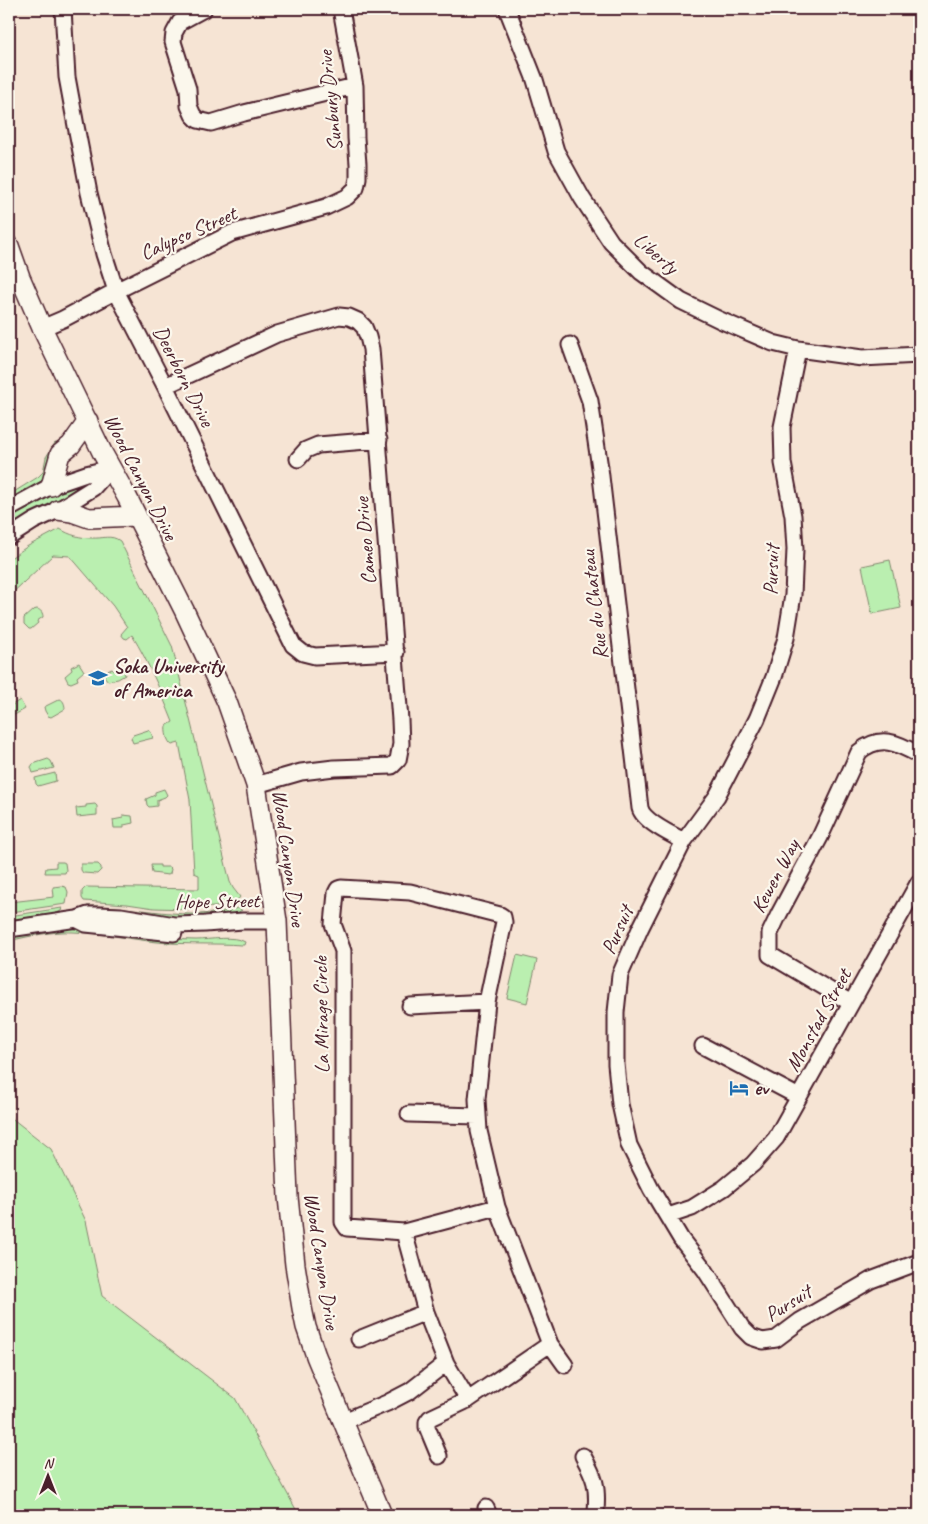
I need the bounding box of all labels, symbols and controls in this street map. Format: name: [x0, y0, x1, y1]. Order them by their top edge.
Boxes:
street label: Sunbury Drive: [312, 47, 348, 153]
street label: Calypso Street: [136, 199, 242, 266]
street label: Liberty: [628, 227, 685, 281]
street label: Deerborn Drive: [148, 321, 221, 432]
street label: Wood Canyon Drive: [98, 410, 184, 545]
street label: Cameo Drive: [348, 495, 382, 586]
street label: Pursuit: [757, 541, 785, 596]
street label: Rue du Chateau: [574, 548, 614, 661]
place label: Soka University of America: [113, 653, 225, 703]
school or university icon: Soka University of America: [87, 667, 109, 689]
street label: Wood Canyon Drive: [267, 788, 312, 929]
street label: Kewen Way: [745, 833, 806, 917]
street label: Hope Street: [175, 887, 261, 915]
street label: Pursuit: [595, 899, 640, 958]
street label: La Mirage Circle: [307, 955, 335, 1074]
street label: Monstad Street: [779, 962, 858, 1076]
place label: ev: [754, 1075, 770, 1101]
hotel icon: ev: [728, 1077, 750, 1099]
street label: Wood Canyon Drive: [298, 1191, 346, 1332]
street label: Pursuit: [760, 1277, 819, 1327]
north arrow: [22, 1452, 72, 1502]
text: N: [44, 1455, 55, 1472]

